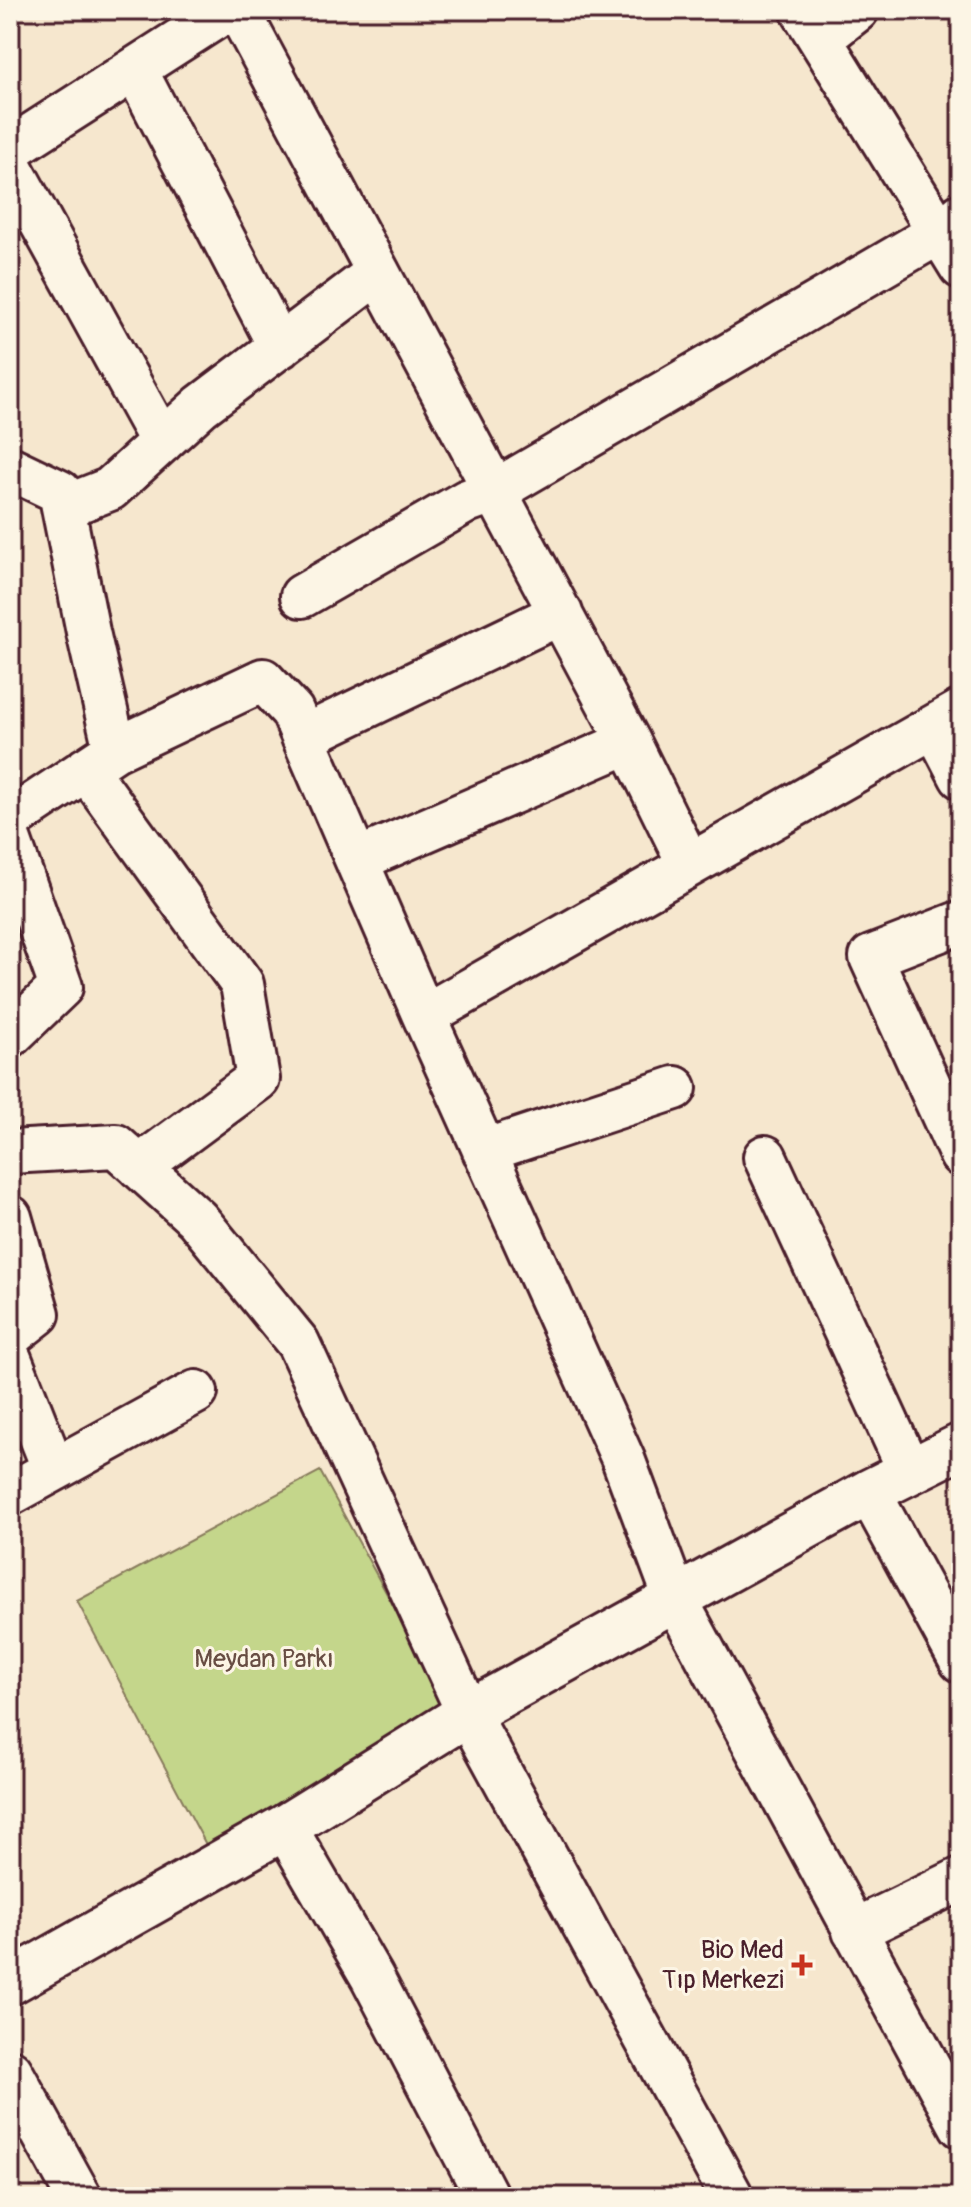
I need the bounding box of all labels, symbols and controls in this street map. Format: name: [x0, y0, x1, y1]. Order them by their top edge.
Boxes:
park label: Meydan Parkı: [194, 1643, 334, 1675]
place label: Bio Med Tıp Merkezi: [662, 1934, 784, 1996]
marker: Bio Med Tıp Merkezi: [791, 1954, 813, 1976]

